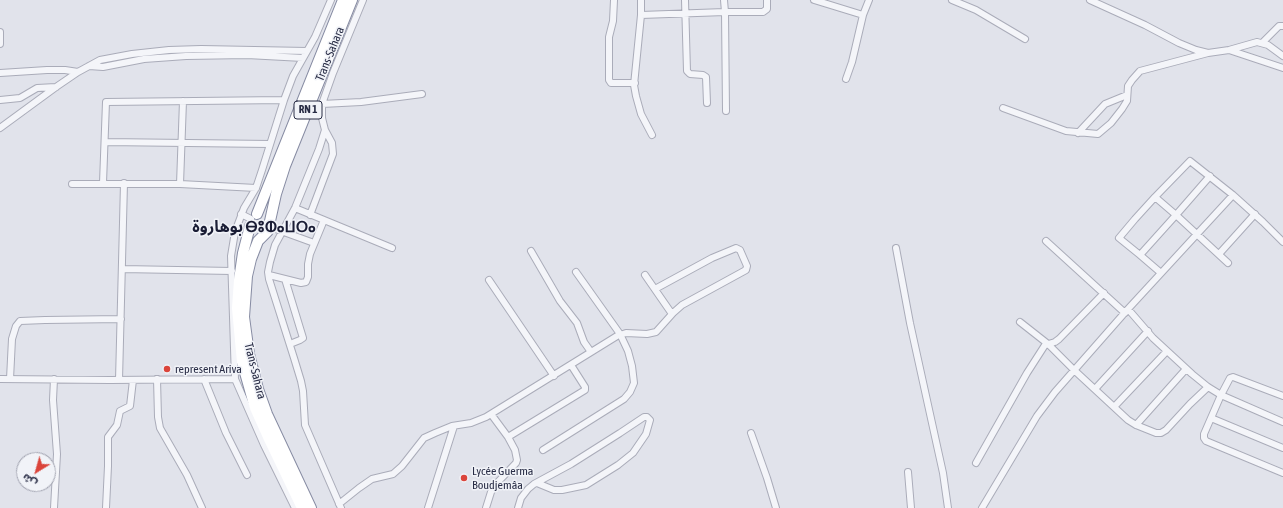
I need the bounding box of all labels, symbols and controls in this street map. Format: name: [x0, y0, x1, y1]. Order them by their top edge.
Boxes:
street label: Trans-Sahara: [313, 25, 347, 83]
road number: RN 1: [294, 101, 322, 119]
district label: بوهاروة ⴱⵓⵀⴰⵡⵔⴰ: [192, 217, 316, 237]
street label: Trans-Sahara: [241, 341, 269, 401]
place label: represent Ariva: [175, 362, 242, 376]
marker: represent Ariva: [162, 364, 172, 374]
north arrow: [16, 452, 56, 492]
place label: Lycée Guerma Boudjemâa: [472, 464, 533, 492]
text: ش: [20, 471, 39, 490]
marker: Lycée Guerma Boudjemâa: [459, 473, 469, 483]

